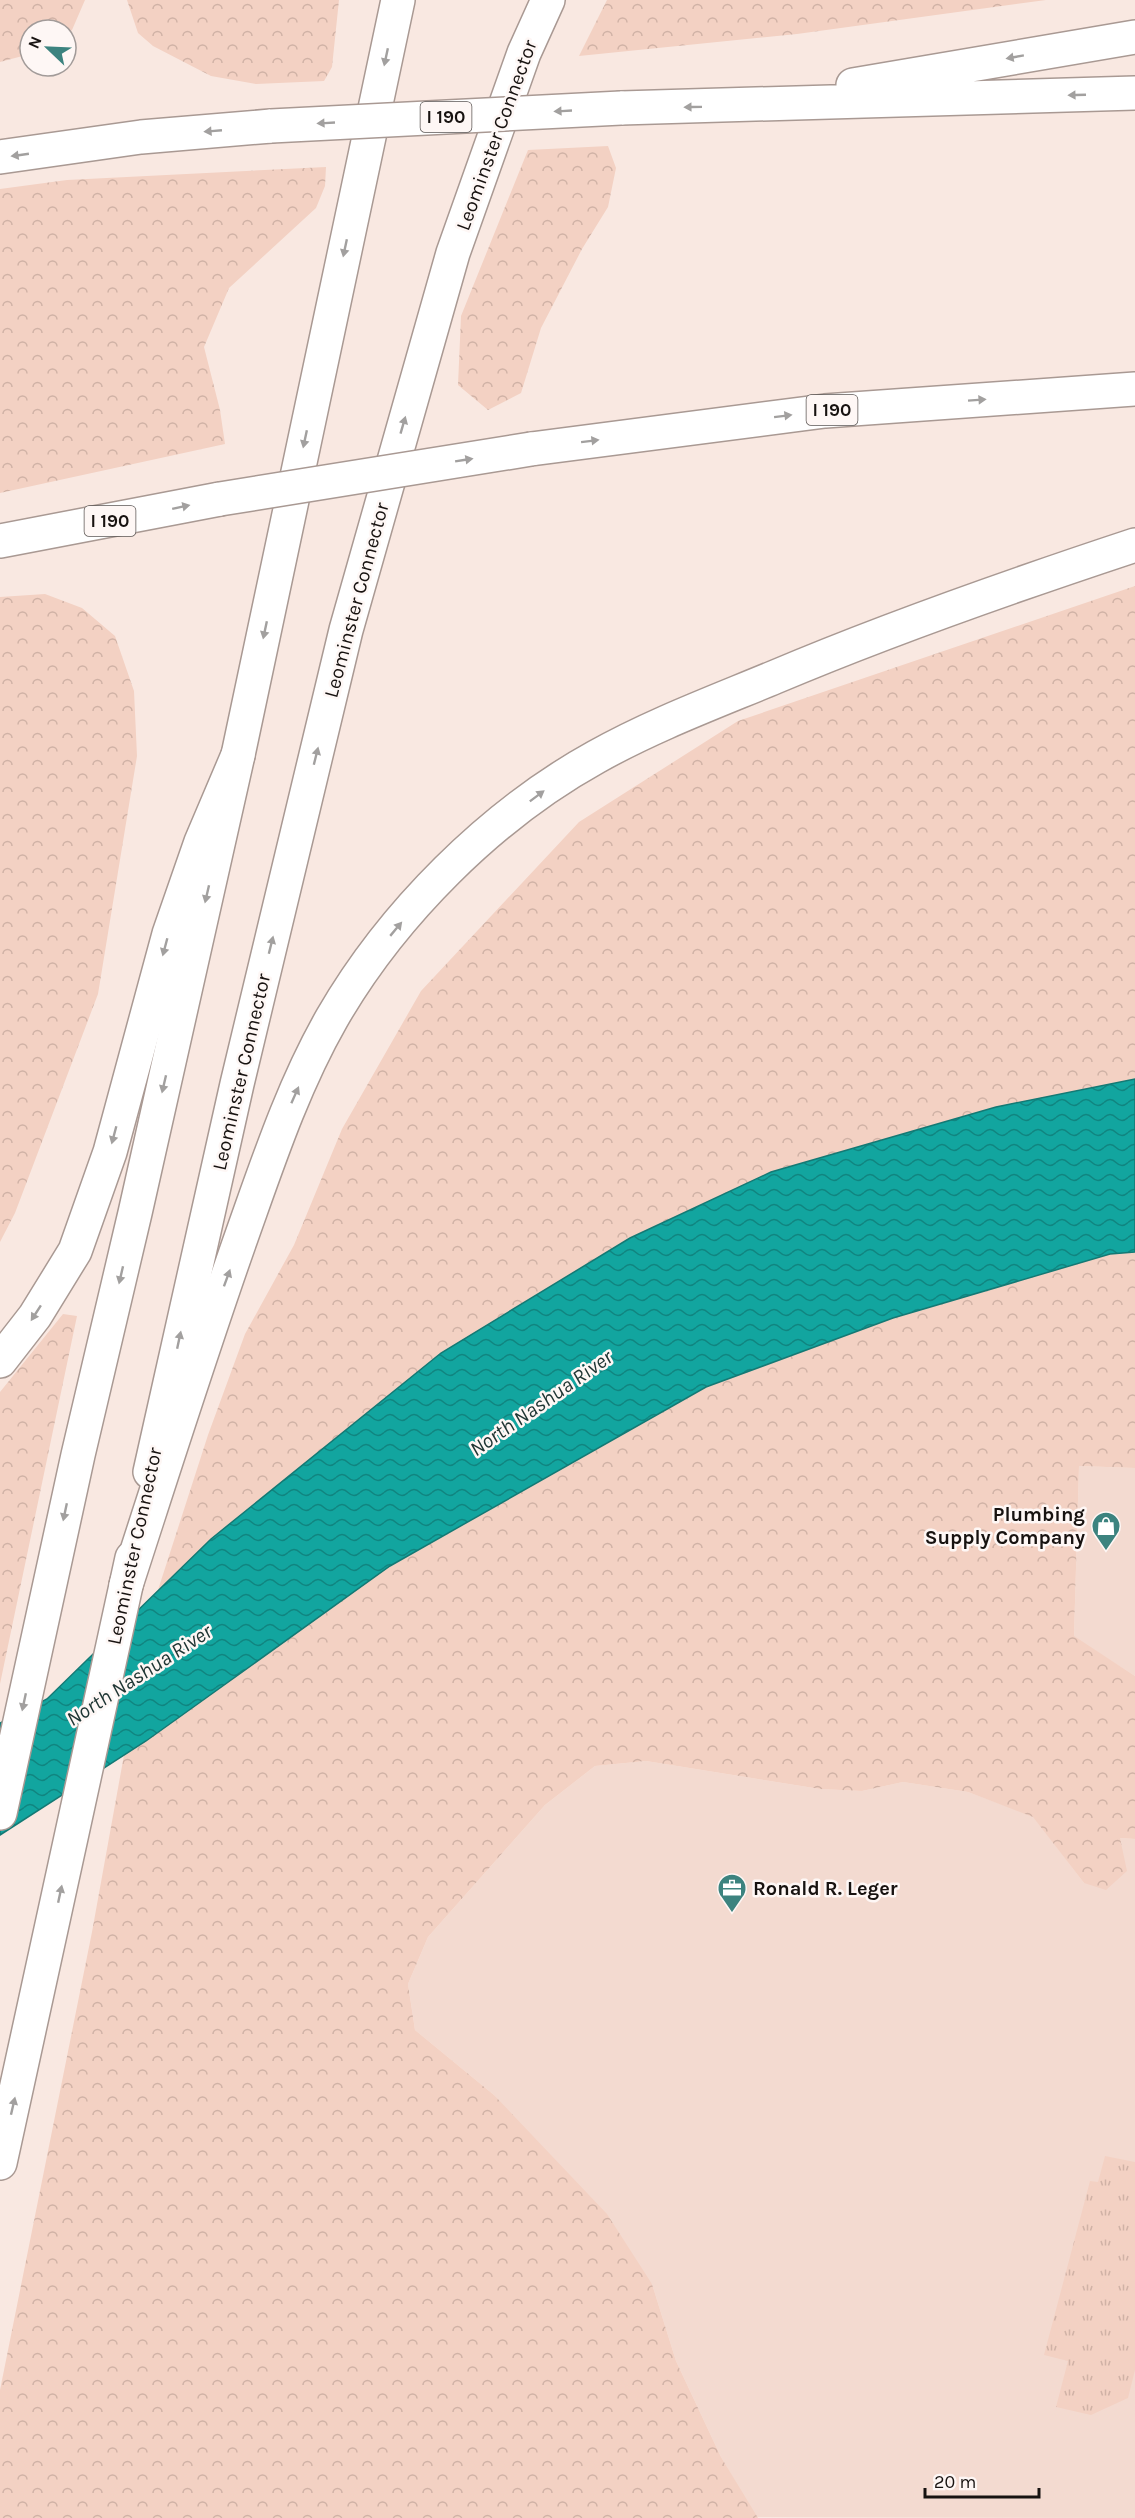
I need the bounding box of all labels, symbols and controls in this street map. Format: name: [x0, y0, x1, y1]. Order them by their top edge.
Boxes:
north arrow: [18, 18, 78, 78]
text: N: [24, 33, 46, 51]
street label: Leominster Connector: [451, 36, 542, 234]
one-way arrow: [380, 48, 390, 66]
one-way arrow: [1006, 53, 1025, 62]
one-way arrow: [1067, 91, 1086, 100]
road number: I 190: [420, 102, 472, 132]
one-way arrow: [683, 102, 702, 111]
one-way arrow: [553, 106, 572, 115]
one-way arrow: [316, 118, 335, 128]
one-way arrow: [204, 126, 223, 136]
one-way arrow: [10, 150, 29, 159]
one-way arrow: [340, 239, 349, 258]
road number: I 190: [806, 395, 858, 425]
one-way arrow: [968, 395, 987, 405]
one-way arrow: [773, 412, 792, 421]
one-way arrow: [399, 416, 409, 434]
one-way arrow: [300, 430, 309, 449]
one-way arrow: [580, 437, 599, 446]
one-way arrow: [455, 455, 474, 464]
street label: Leominster Connector: [319, 499, 394, 700]
one-way arrow: [172, 502, 191, 511]
road number: I 190: [84, 506, 136, 536]
one-way arrow: [260, 620, 270, 639]
one-way arrow: [312, 746, 322, 765]
one-way arrow: [529, 790, 544, 802]
one-way arrow: [202, 885, 211, 904]
one-way arrow: [389, 921, 402, 937]
one-way arrow: [266, 936, 276, 954]
one-way arrow: [160, 938, 169, 956]
street label: Leominster Connector: [208, 971, 275, 1173]
one-way arrow: [159, 1075, 169, 1094]
one-way arrow: [291, 1087, 300, 1104]
one-way arrow: [109, 1126, 119, 1144]
one-way arrow: [115, 1265, 125, 1284]
one-way arrow: [222, 1269, 232, 1287]
one-way arrow: [31, 1304, 42, 1321]
one-way arrow: [174, 1330, 184, 1349]
water label: North Nashua River: [465, 1344, 618, 1461]
street label: Leominster Connector: [102, 1445, 167, 1647]
one-way arrow: [60, 1503, 70, 1521]
place label: Plumbing Supply Company: [925, 1503, 1085, 1549]
shop icon: Plumbing Supply Company: [1090, 1510, 1122, 1552]
water label: North Nashua River: [62, 1619, 217, 1731]
one-way arrow: [19, 1693, 28, 1712]
office icon: Ronald R. Leger: [716, 1872, 748, 1914]
place label: Ronald R. Leger: [753, 1877, 898, 1900]
one-way arrow: [56, 1884, 65, 1903]
one-way arrow: [8, 2097, 18, 2115]
scale bar: [925, 2461, 1039, 2499]
text: 20 m: [934, 2471, 976, 2493]

